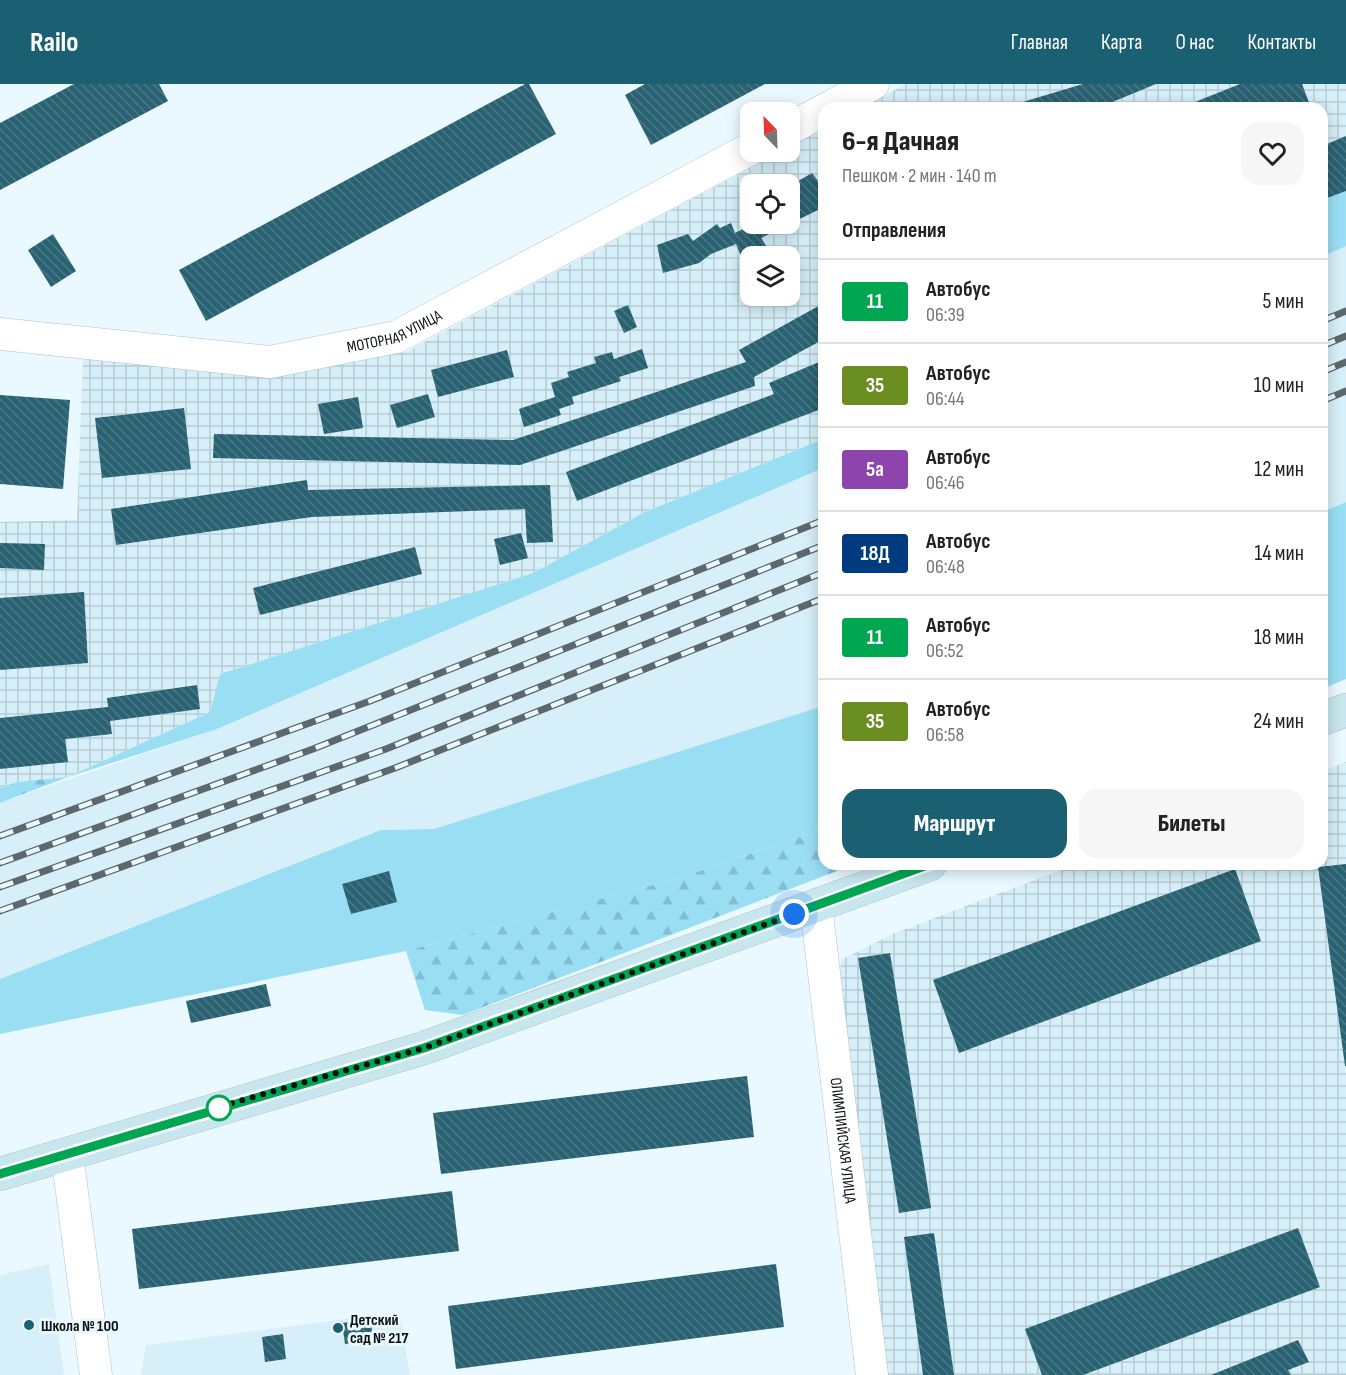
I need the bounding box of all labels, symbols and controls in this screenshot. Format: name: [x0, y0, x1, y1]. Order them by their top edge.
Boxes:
text: Railo: [30, 26, 78, 59]
text: Главная: [1011, 30, 1068, 55]
text: Карта: [1101, 30, 1142, 55]
text: О нас: [1175, 30, 1214, 55]
text: Контакты: [1247, 30, 1316, 55]
north arrow: [740, 102, 800, 162]
map controls: [740, 102, 800, 306]
button: heart: [1241, 122, 1304, 185]
text: 6-я Дачная: [842, 125, 959, 158]
text: Пешком · 2 мин · 140 m: [842, 164, 997, 188]
button: locate: [740, 174, 800, 234]
text: Отправления: [842, 217, 946, 244]
button: layers: [740, 246, 800, 306]
text: Автобус: [926, 276, 991, 303]
text: 5 мин: [1263, 288, 1304, 315]
text: 11: [867, 289, 883, 314]
text: 06:39: [926, 303, 965, 327]
street label: МОТОРНАЯ УЛИЦА: [345, 306, 446, 358]
text: Автобус: [926, 360, 991, 387]
text: 10 мин: [1254, 372, 1304, 399]
text: 35: [866, 373, 884, 398]
text: 06:44: [926, 387, 964, 411]
text: Автобус: [926, 444, 991, 471]
text: 12 мин: [1254, 456, 1304, 483]
text: 5а: [866, 457, 884, 482]
text: 06:46: [926, 471, 965, 495]
text: Автобус: [926, 528, 991, 555]
text: 14 мин: [1254, 540, 1304, 567]
text: 18Д: [860, 541, 890, 566]
text: 06:48: [926, 555, 965, 579]
text: Автобус: [926, 612, 991, 639]
text: 18 мин: [1254, 624, 1304, 651]
text: 11: [867, 625, 883, 650]
text: 06:52: [926, 639, 964, 663]
text: Автобус: [926, 696, 991, 723]
text: 24 мин: [1253, 708, 1304, 735]
text: 35: [866, 709, 884, 734]
text: 06:58: [926, 723, 964, 747]
button: Маршрут: [842, 789, 1067, 858]
button: Билеты: [1079, 789, 1304, 858]
your location: [779, 899, 809, 929]
street label: ОЛИМПИЙСКАЯ УЛИЦА: [826, 1077, 859, 1205]
unlabelled marker: [206, 1095, 232, 1121]
place label: Детский сад № 217: [350, 1311, 408, 1348]
place label: Школа № 100: [41, 1317, 119, 1336]
marker: Школа № 100: [22, 1318, 36, 1332]
marker: Детский сад № 217: [331, 1321, 345, 1335]

